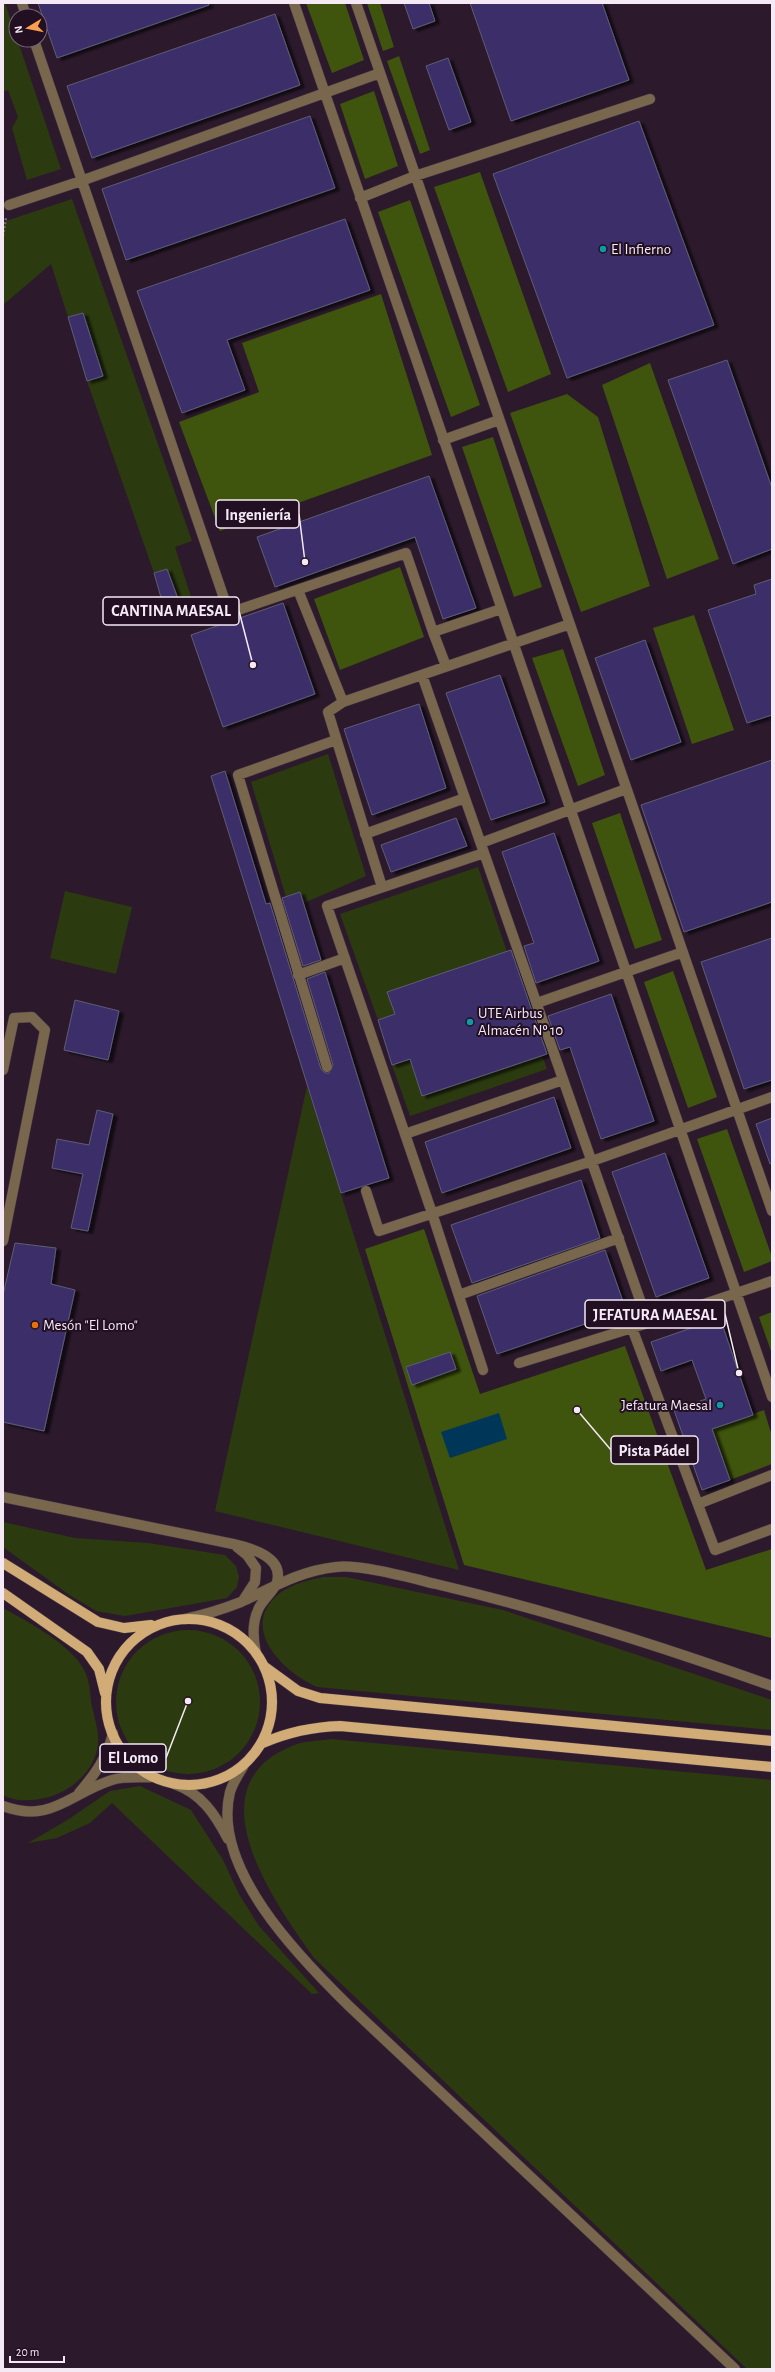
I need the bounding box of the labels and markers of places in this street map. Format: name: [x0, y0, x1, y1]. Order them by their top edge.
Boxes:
place label: El Infierno: [611, 242, 671, 257]
marker: El Infierno: [598, 244, 608, 254]
callout: Ingeniería: [216, 500, 299, 528]
callout: CANTINA MAESAL: [103, 597, 239, 625]
place label: UTE Airbus Almacén Nº 10: [478, 1006, 563, 1038]
marker: UTE Airbus Almacén Nº 10: [465, 1017, 475, 1027]
callout: JEFATURA MAESAL: [585, 1300, 725, 1328]
place label: Mesón "El Lomo": [43, 1318, 138, 1333]
marker: Mesón "El Lomo": [30, 1320, 40, 1330]
place label: Jefatura Maesal: [621, 1398, 712, 1413]
marker: Jefatura Maesal: [715, 1400, 725, 1410]
callout: Pista Pádel: [611, 1436, 698, 1464]
callout: El Lomo: [100, 1744, 166, 1772]

